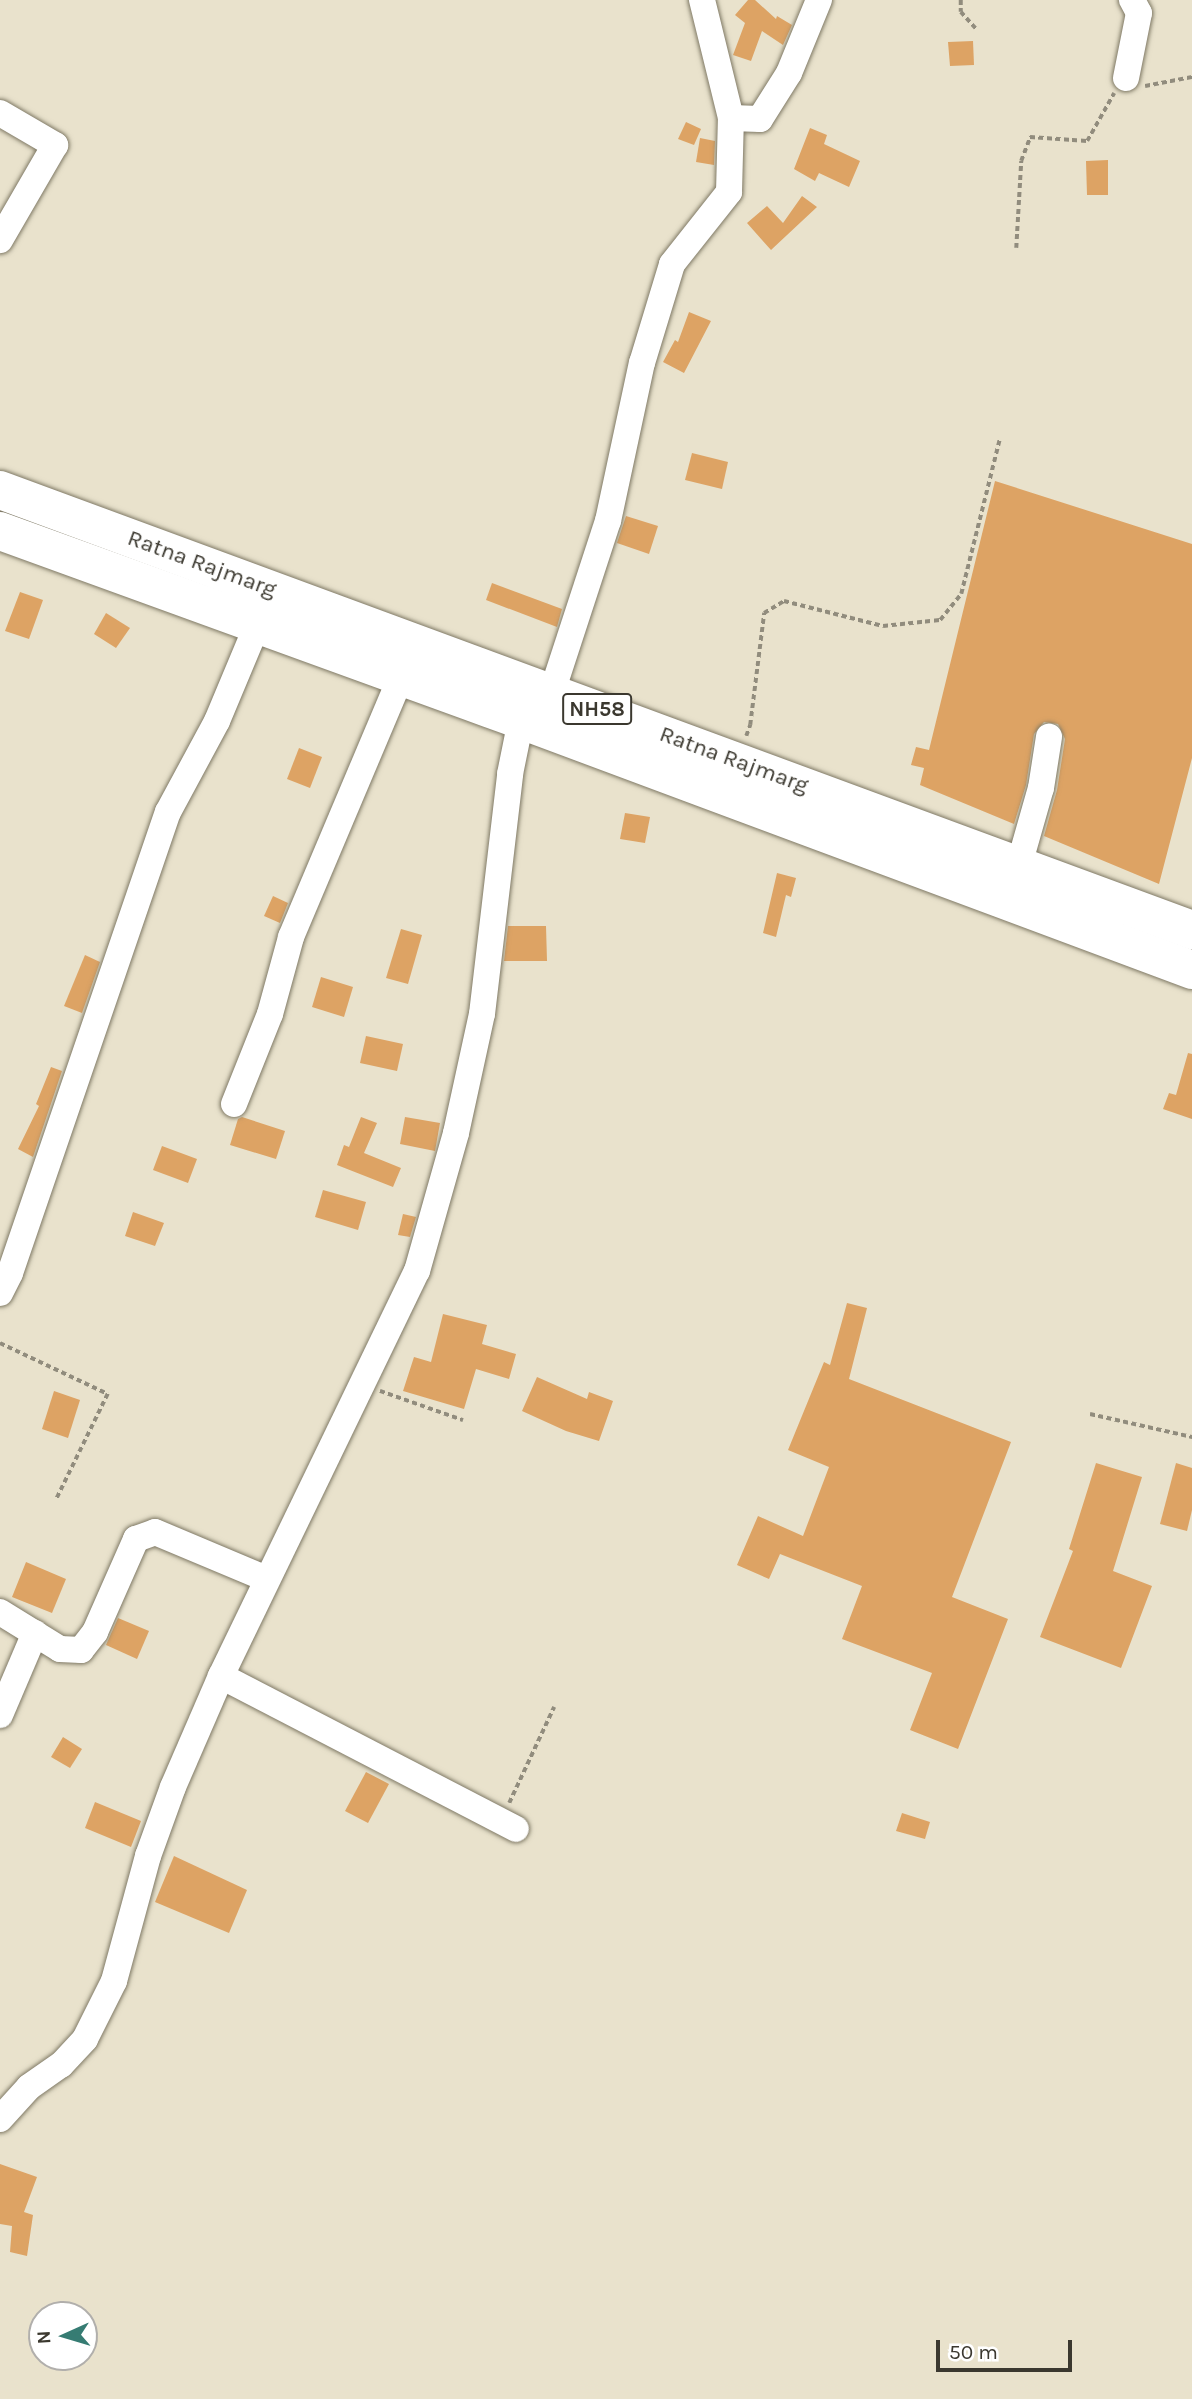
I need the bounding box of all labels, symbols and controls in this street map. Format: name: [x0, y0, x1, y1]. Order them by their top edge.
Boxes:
street label: Ratna Rajmarg: [124, 524, 280, 604]
road number: NH58: [562, 692, 632, 726]
street label: Ratna Rajmarg: [656, 720, 812, 800]
north arrow: [28, 2301, 98, 2371]
scale bar: [940, 2326, 1076, 2370]
text: N: [33, 2330, 55, 2345]
text: 50 m: [949, 2340, 998, 2364]

